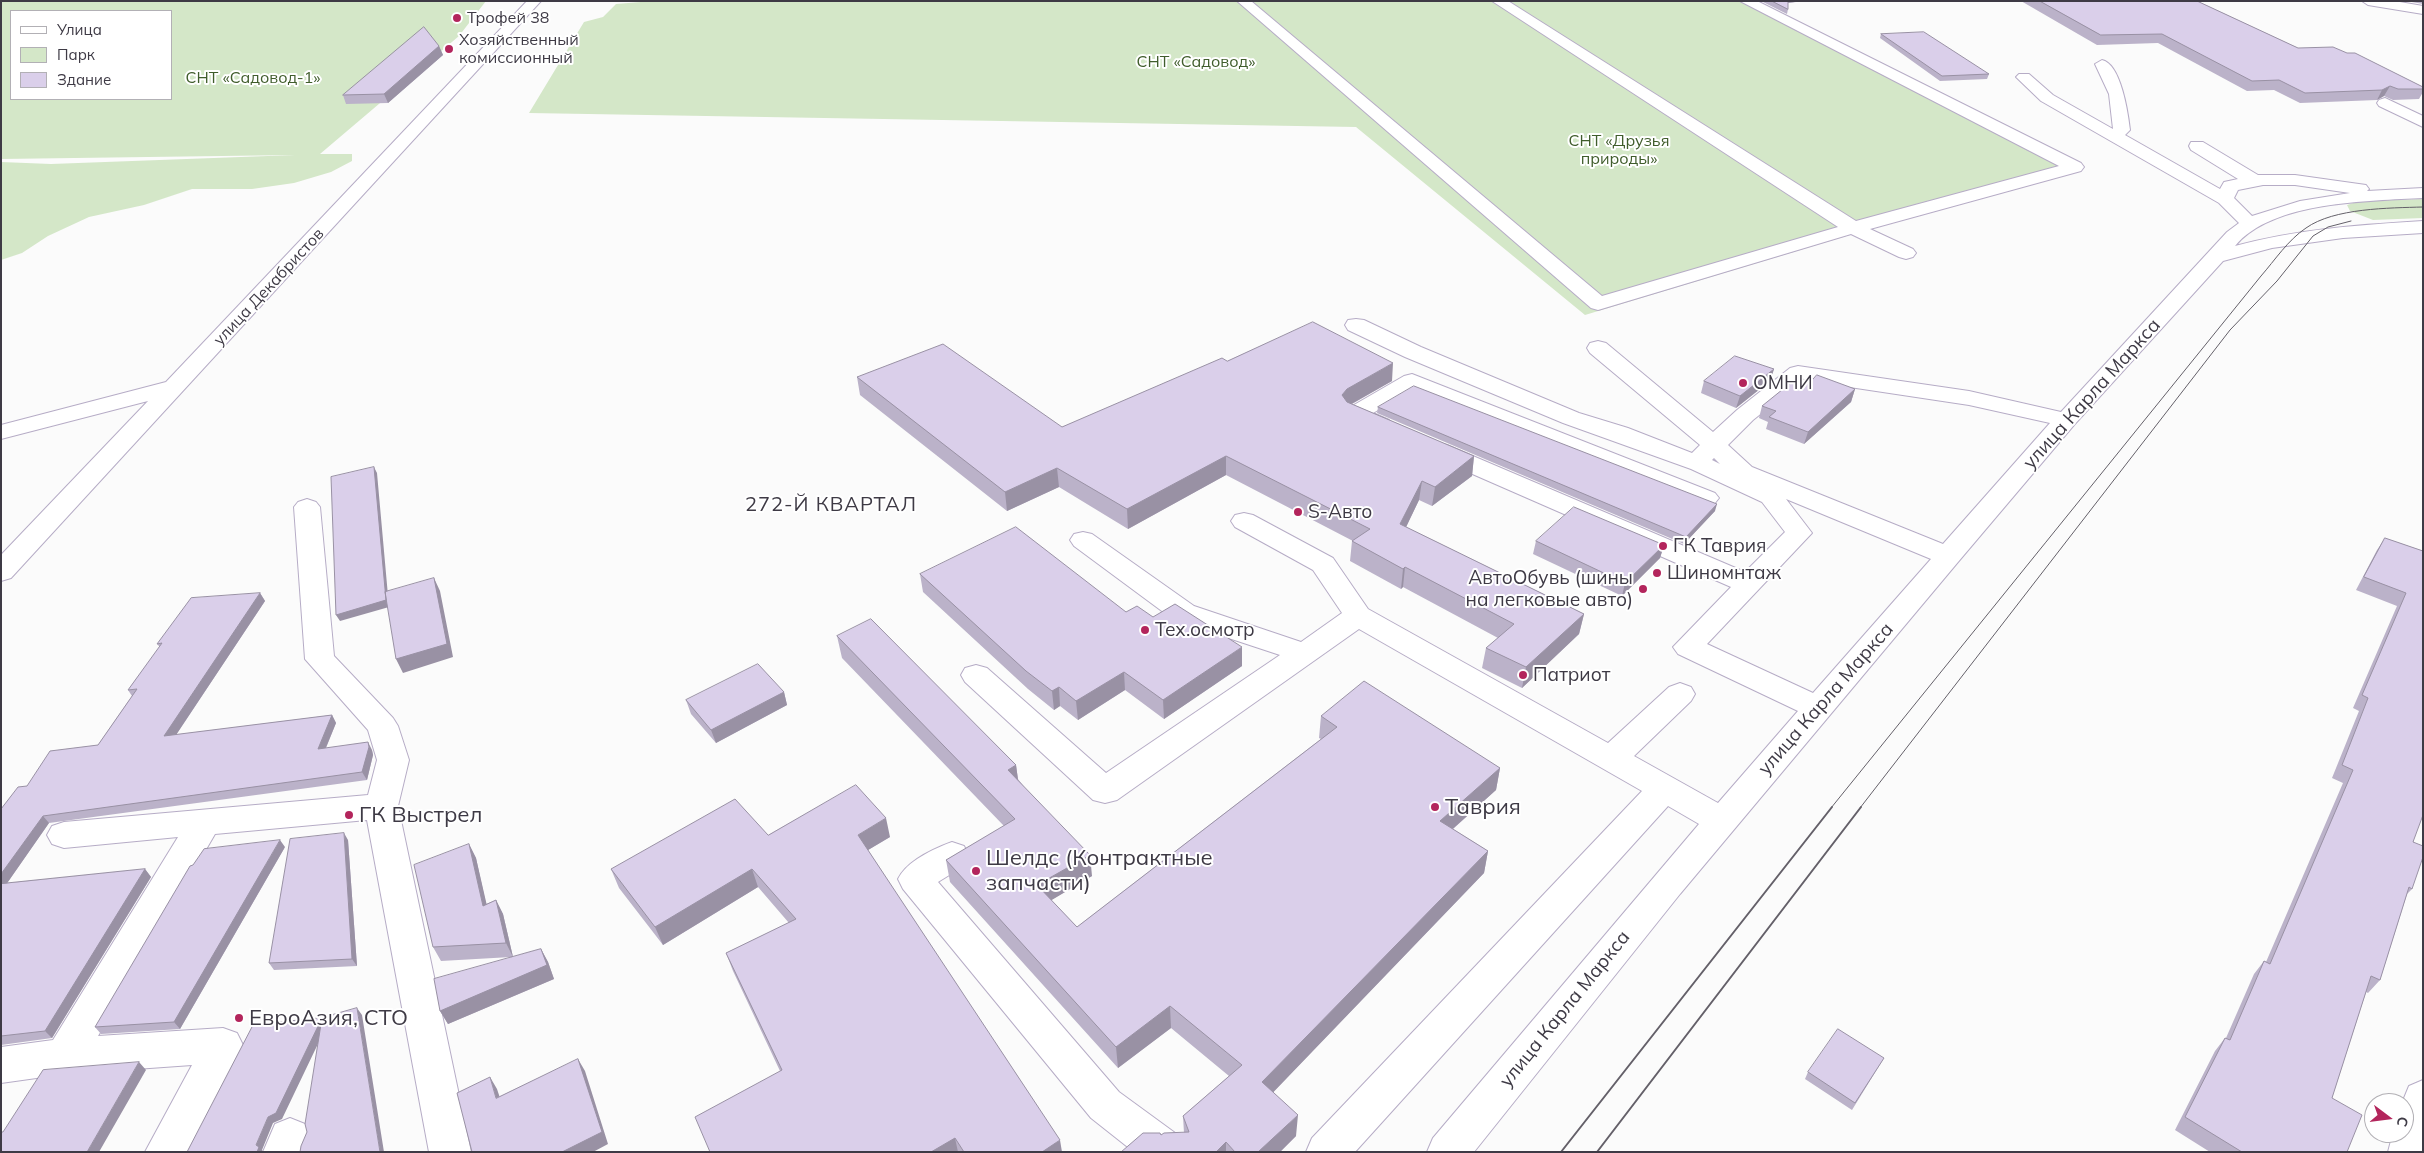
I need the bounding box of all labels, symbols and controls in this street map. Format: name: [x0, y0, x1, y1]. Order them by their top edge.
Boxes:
place label: Трофей 38: [467, 8, 549, 28]
legend: [10, 10, 172, 100]
marker: Трофей 38: [451, 12, 463, 24]
text: Улица: [57, 20, 102, 39]
place label: Хозяйственный комиссионный: [459, 30, 579, 68]
marker: Хозяйственный комиссионный: [443, 43, 455, 55]
text: Парк: [57, 45, 95, 64]
park label: СНТ «Садовод»: [1137, 52, 1255, 72]
park label: СНТ «Садовод-1»: [186, 68, 320, 88]
text: Здание: [57, 70, 111, 89]
park label: СНТ «Друзья природы»: [1568, 131, 1670, 169]
street label: улица Декабристов: [210, 225, 328, 349]
street label: улица Карла Маркса: [2018, 314, 2166, 474]
place label: ОМНИ: [1753, 372, 1813, 394]
marker: ОМНИ: [1737, 377, 1749, 389]
district label: 272-Й КВАРТАЛ: [743, 493, 919, 517]
place label: S-Авто: [1308, 501, 1372, 523]
marker: S-Авто: [1292, 506, 1304, 518]
place label: ГК Таврия: [1673, 535, 1767, 557]
marker: ГК Таврия: [1657, 540, 1669, 552]
place label: Шиномнтаж: [1667, 562, 1781, 584]
place label: АвтоОбувь (шины на легковые авто): [1466, 567, 1633, 611]
marker: Шиномнтаж: [1651, 567, 1663, 579]
marker: АвтоОбувь (шины на легковые авто): [1637, 583, 1649, 595]
street label: улица Карла Маркса: [1754, 618, 1898, 780]
place label: Тех.осмотр: [1155, 619, 1255, 641]
marker: Тех.осмотр: [1139, 624, 1151, 636]
place label: Патриот: [1533, 664, 1610, 686]
marker: Патриот: [1517, 669, 1529, 681]
place label: Таврия: [1445, 794, 1521, 820]
marker: Таврия: [1429, 801, 1441, 813]
place label: ГК Выстрел: [359, 802, 482, 828]
marker: ГК Выстрел: [343, 809, 355, 821]
place label: Шелдс (Контрактные запчасти): [986, 845, 1213, 896]
marker: Шелдс (Контрактные запчасти): [970, 865, 982, 877]
street label: улица Карла Маркса: [1495, 926, 1635, 1092]
place label: ЕвроАзия, СТО: [249, 1005, 408, 1031]
marker: ЕвроАзия, СТО: [233, 1012, 245, 1024]
north arrow: [2364, 1093, 2414, 1143]
text: С: [2393, 1115, 2412, 1129]

